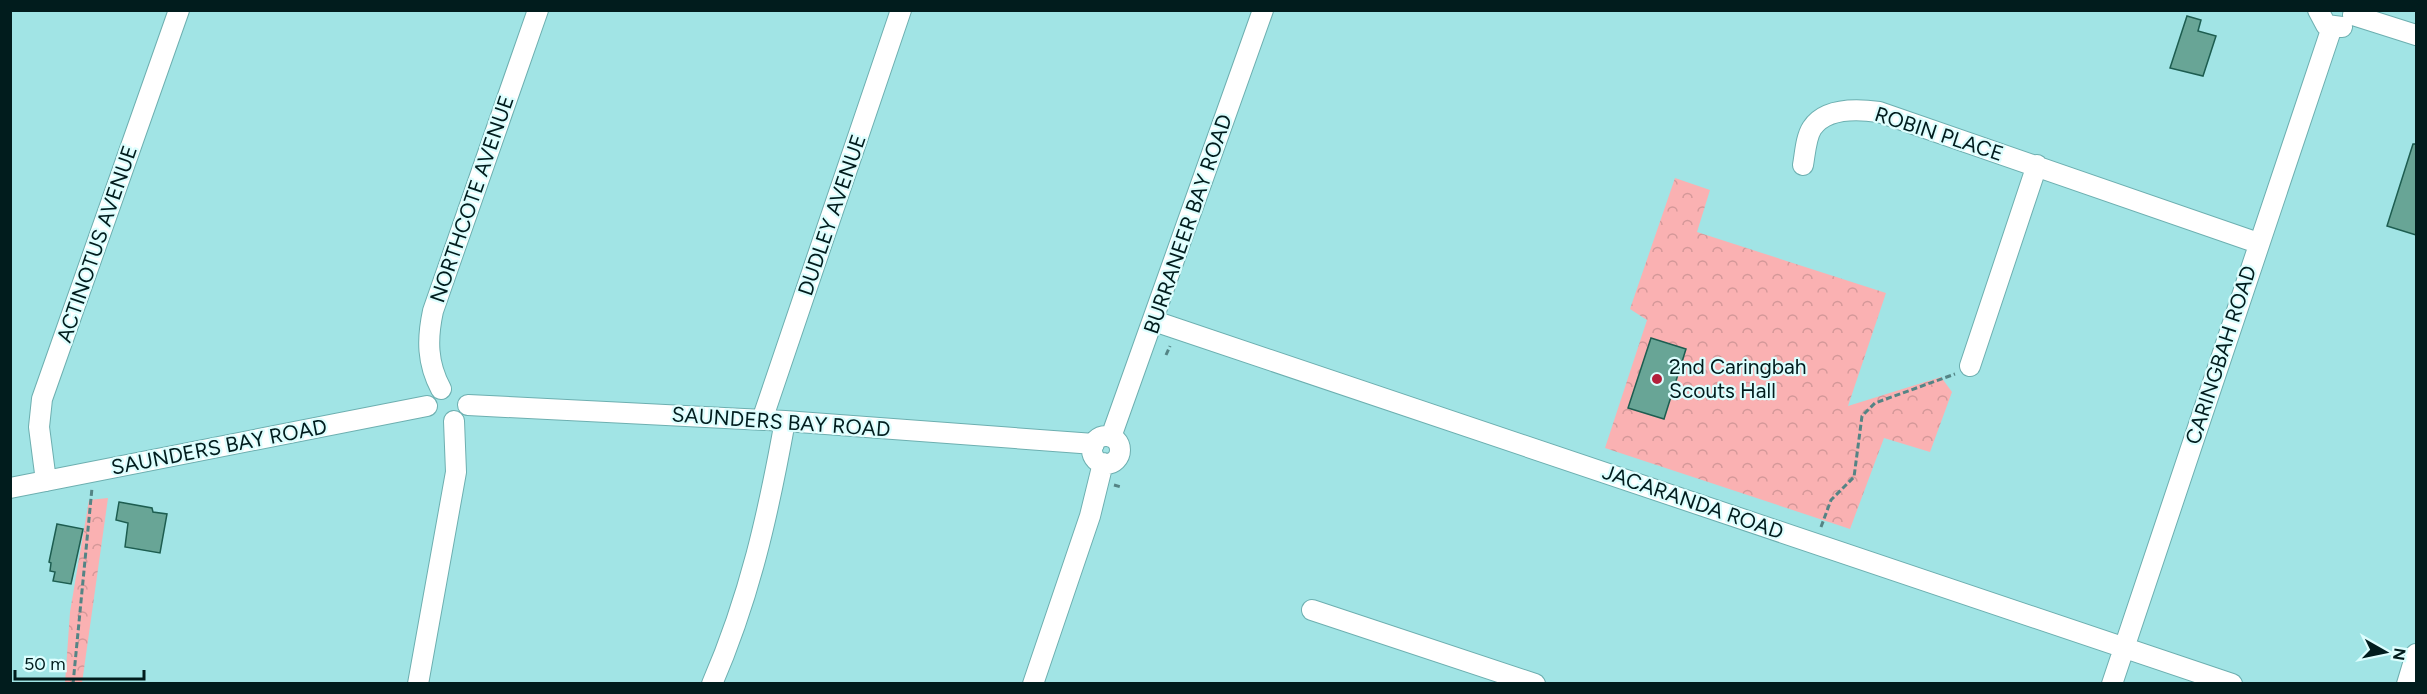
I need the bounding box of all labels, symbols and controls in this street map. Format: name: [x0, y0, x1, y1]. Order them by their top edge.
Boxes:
street label: NORTHCOTE AVENUE: [424, 92, 519, 306]
street label: ROBIN PLACE: [1872, 101, 2007, 166]
street label: BURRANEER BAY ROAD: [1138, 111, 1237, 337]
street label: DUDLEY AVENUE: [792, 131, 871, 299]
street label: ACTINOTUS AVENUE: [51, 142, 142, 346]
street label: CARINGBAH ROAD: [2180, 262, 2261, 447]
place label: 2nd Caringbah Scouts Hall: [1669, 354, 1807, 403]
marker: 2nd Caringbah Scouts Hall: [1650, 372, 1664, 386]
street label: SAUNDERS BAY ROAD: [671, 401, 891, 442]
street label: SAUNDERS BAY ROAD: [109, 413, 329, 480]
street label: JACARANDA ROAD: [1599, 459, 1787, 544]
north arrow: [2355, 622, 2415, 682]
scale bar: [15, 643, 144, 681]
text: N: [2389, 647, 2410, 662]
text: 50 m: [24, 653, 66, 675]

